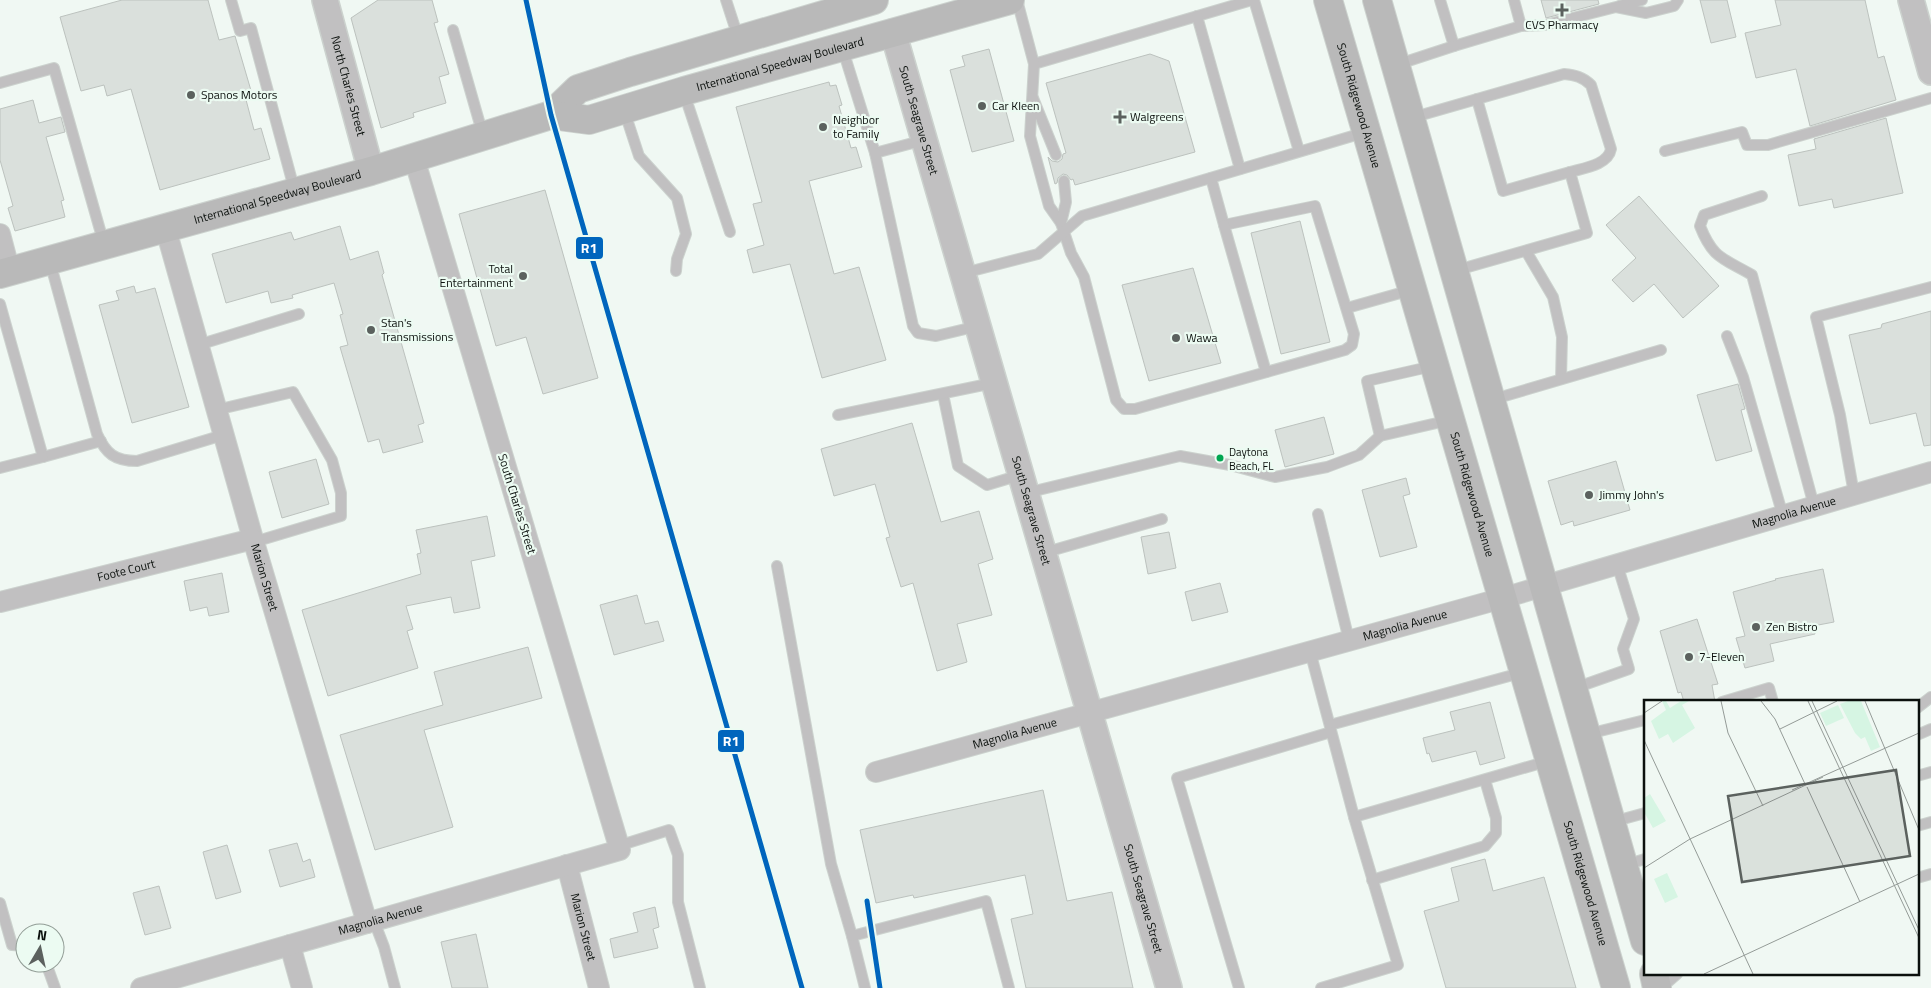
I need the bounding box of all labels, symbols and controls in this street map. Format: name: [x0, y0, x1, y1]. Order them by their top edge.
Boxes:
marker: CVS Pharmacy: [1556, 4, 1568, 16]
place label: CVS Pharmacy: [1525, 15, 1599, 34]
street label: International Speedway Boulevard: [694, 31, 866, 96]
street label: North Charles Street: [326, 34, 371, 139]
street label: South Ridgewood Avenue: [1332, 41, 1387, 170]
street label: South Seagrave Street: [894, 63, 944, 178]
place label: Spanos Motors: [201, 85, 278, 104]
marker: Spanos Motors: [185, 89, 197, 101]
place label: Car Kleen: [992, 96, 1040, 115]
marker: Car Kleen: [976, 100, 988, 112]
place label: Walgreens: [1130, 107, 1184, 126]
place label: Neighbor to Family: [833, 110, 880, 143]
marker: Walgreens: [1114, 111, 1126, 123]
marker: Neighbor to Family: [817, 121, 829, 133]
street label: International Speedway Boulevard: [191, 164, 363, 229]
line badge: R1: [575, 236, 604, 260]
text: R1: [581, 237, 597, 258]
place label: Total Entertainment: [440, 259, 514, 292]
marker: Total Entertainment: [517, 270, 529, 282]
place label: Stan's Transmissions: [381, 313, 454, 346]
marker: Stan's Transmissions: [365, 324, 377, 336]
place label: Wawa: [1186, 328, 1218, 347]
marker: Wawa: [1170, 332, 1182, 344]
street label: South Ridgewood Avenue: [1445, 429, 1500, 559]
place label: Daytona Beach, FL: [1229, 444, 1274, 474]
street label: South Charles Street: [493, 452, 542, 557]
marker: Daytona Beach, FL: [1215, 453, 1225, 463]
street label: South Seagrave Street: [1007, 454, 1057, 568]
place label: Jimmy John's: [1599, 485, 1664, 504]
marker: Jimmy John's: [1583, 489, 1595, 501]
street label: Magnolia Avenue: [1750, 491, 1838, 533]
street label: Marion Street: [246, 541, 284, 614]
street label: Foote Court: [95, 554, 158, 586]
street label: Magnolia Avenue: [1361, 604, 1449, 645]
place label: Zen Bistro: [1766, 617, 1818, 636]
marker: Zen Bistro: [1750, 621, 1762, 633]
place label: 7-Eleven: [1699, 647, 1745, 666]
marker: 7-Eleven: [1683, 651, 1695, 663]
inset map: [1644, 700, 1918, 976]
street label: Magnolia Avenue: [970, 712, 1059, 754]
line badge: R1: [717, 729, 745, 753]
text: R1: [723, 730, 739, 751]
street label: South Ridgewood Avenue: [1559, 818, 1613, 948]
street label: South Seagrave Street: [1119, 842, 1169, 956]
street label: Marion Street: [566, 891, 602, 964]
street label: Magnolia Avenue: [336, 897, 424, 940]
north arrow: [15, 923, 65, 973]
text: N: [36, 924, 49, 946]

